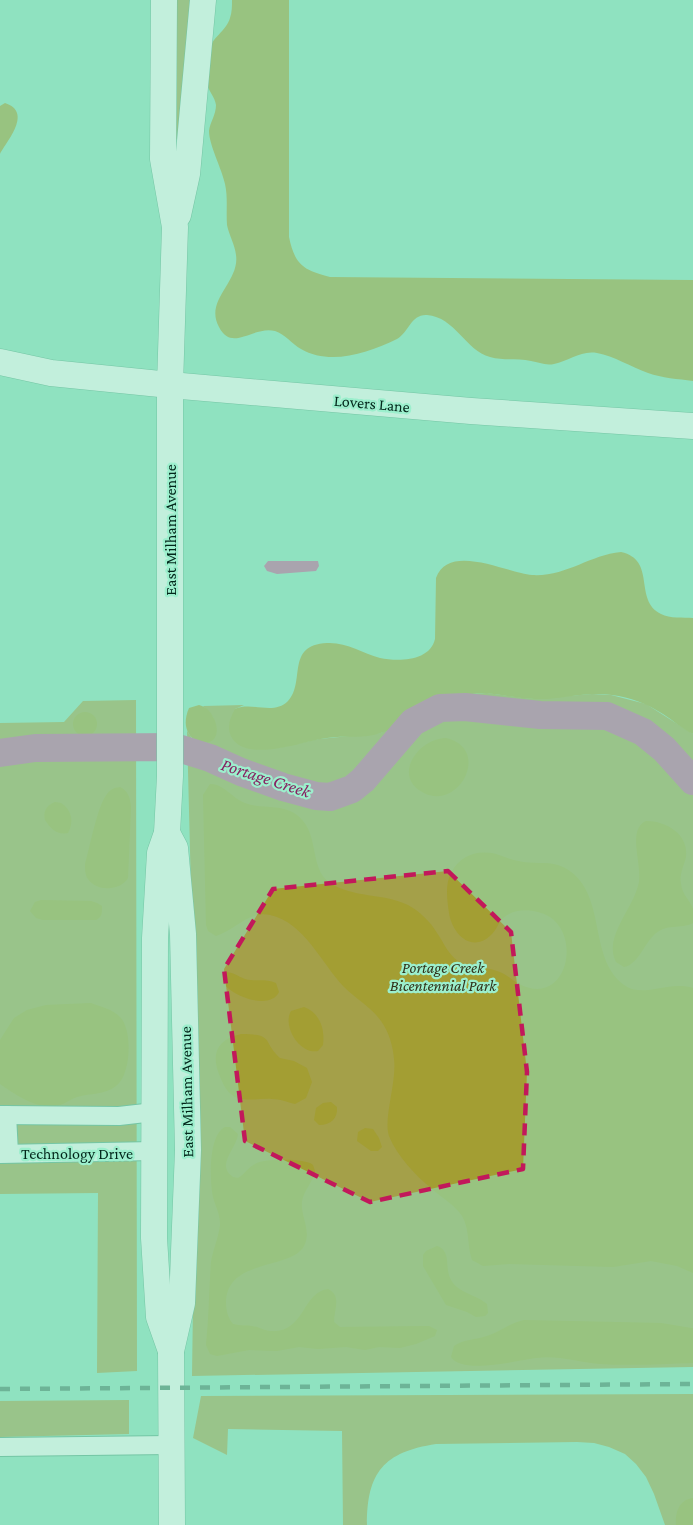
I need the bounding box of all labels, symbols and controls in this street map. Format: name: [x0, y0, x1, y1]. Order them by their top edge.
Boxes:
street label: Lovers Lane: [333, 392, 411, 415]
street label: East Milham Avenue: [162, 464, 179, 596]
water label: Portage Creek: [219, 754, 314, 802]
park label: Portage Creek Bicentennial Park: [390, 959, 497, 994]
street label: East Milham Avenue: [177, 1026, 196, 1158]
street label: Technology Drive: [21, 1145, 133, 1163]

